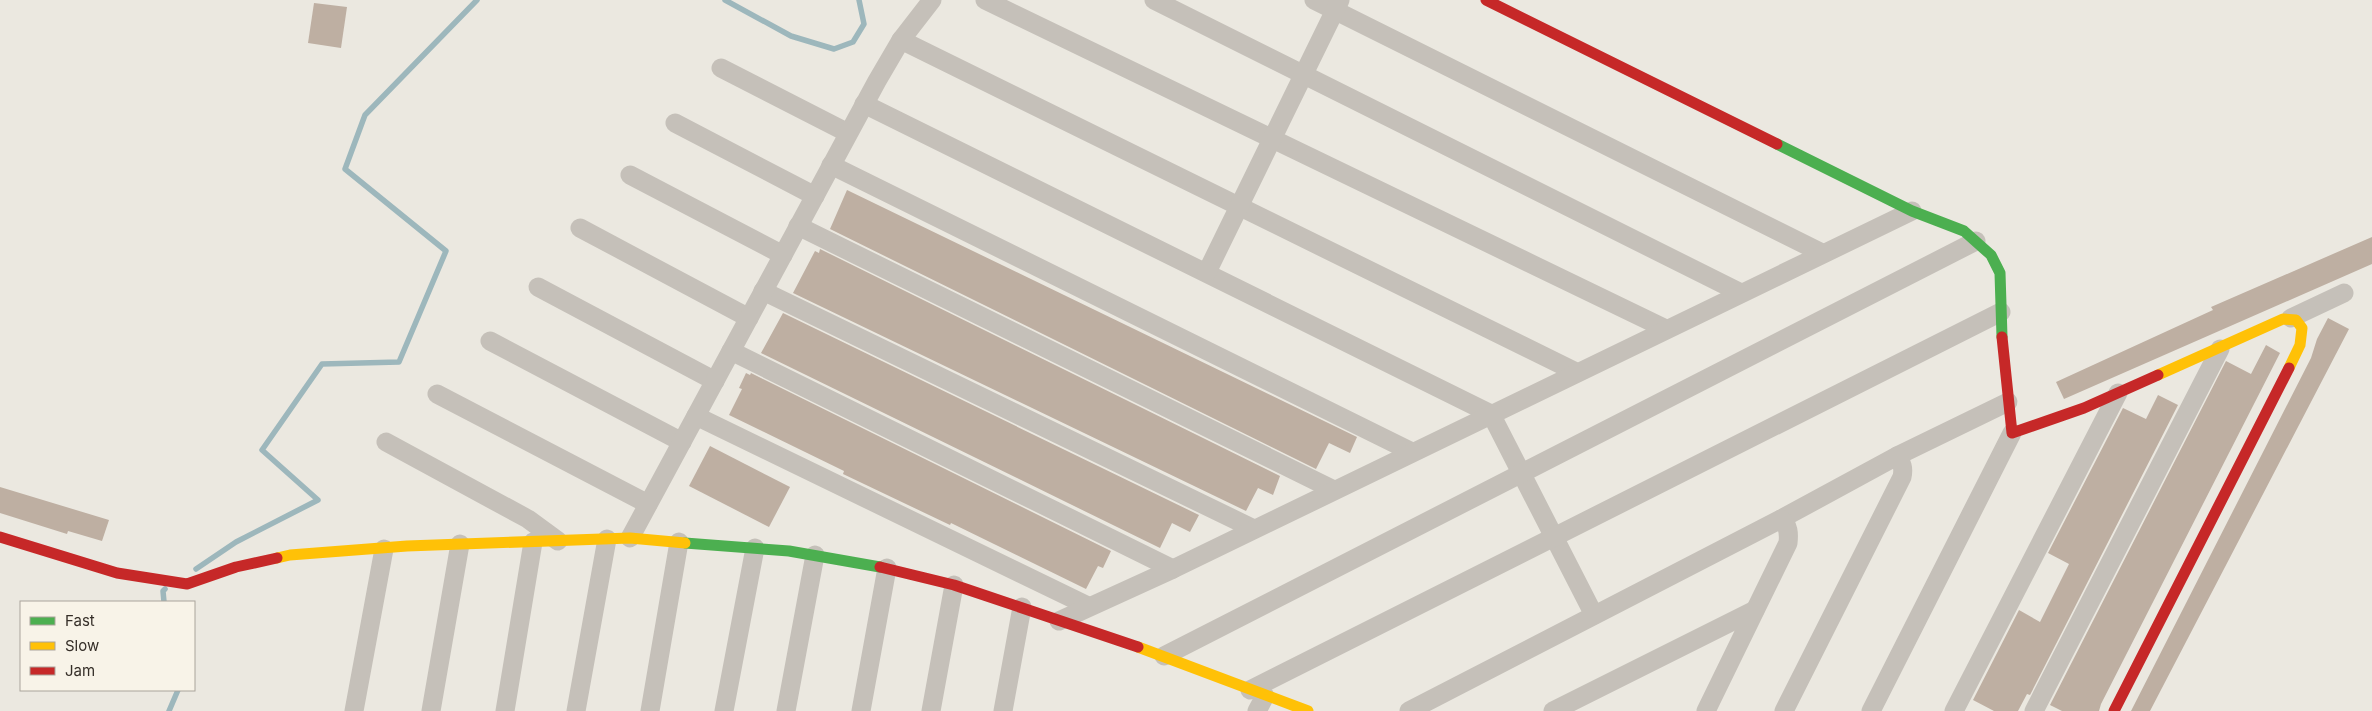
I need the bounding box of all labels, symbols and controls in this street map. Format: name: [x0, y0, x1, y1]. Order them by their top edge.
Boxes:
legend: [20, 601, 195, 691]
text: Fast: [65, 611, 95, 630]
text: Slow: [65, 636, 99, 655]
text: Jam: [65, 661, 95, 680]

